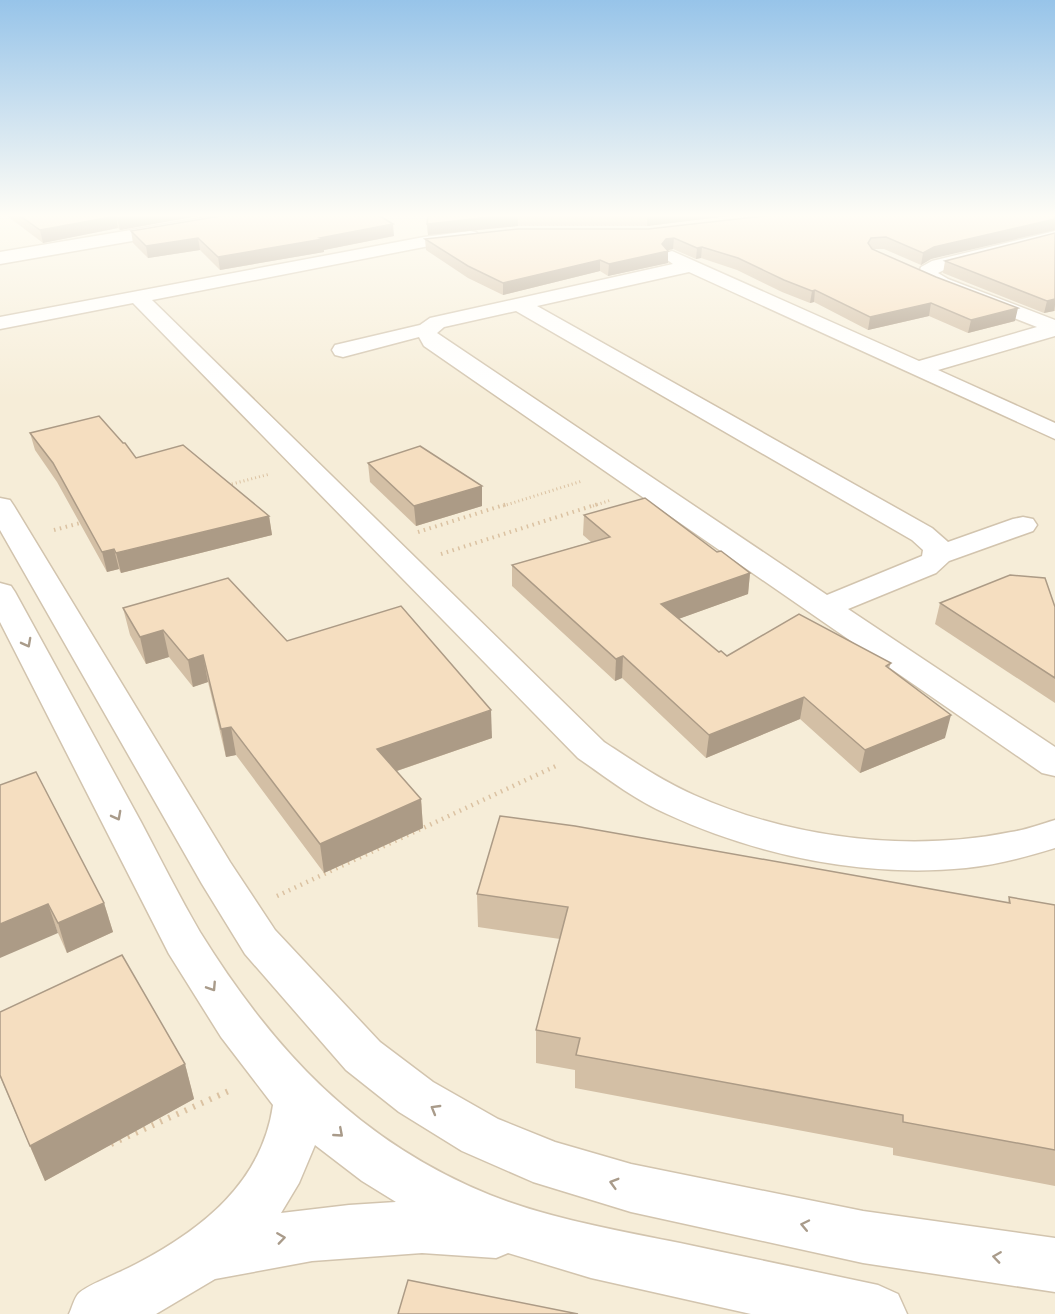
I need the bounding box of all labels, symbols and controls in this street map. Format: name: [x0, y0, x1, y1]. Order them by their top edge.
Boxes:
one-way arrow: [20, 637, 31, 648]
one-way arrow: [110, 810, 121, 821]
one-way arrow: [204, 981, 216, 991]
one-way arrow: [431, 1104, 441, 1116]
one-way arrow: [332, 1126, 343, 1137]
one-way arrow: [609, 1178, 620, 1190]
one-way arrow: [800, 1219, 810, 1232]
one-way arrow: [276, 1233, 286, 1245]
one-way arrow: [992, 1251, 1002, 1263]

